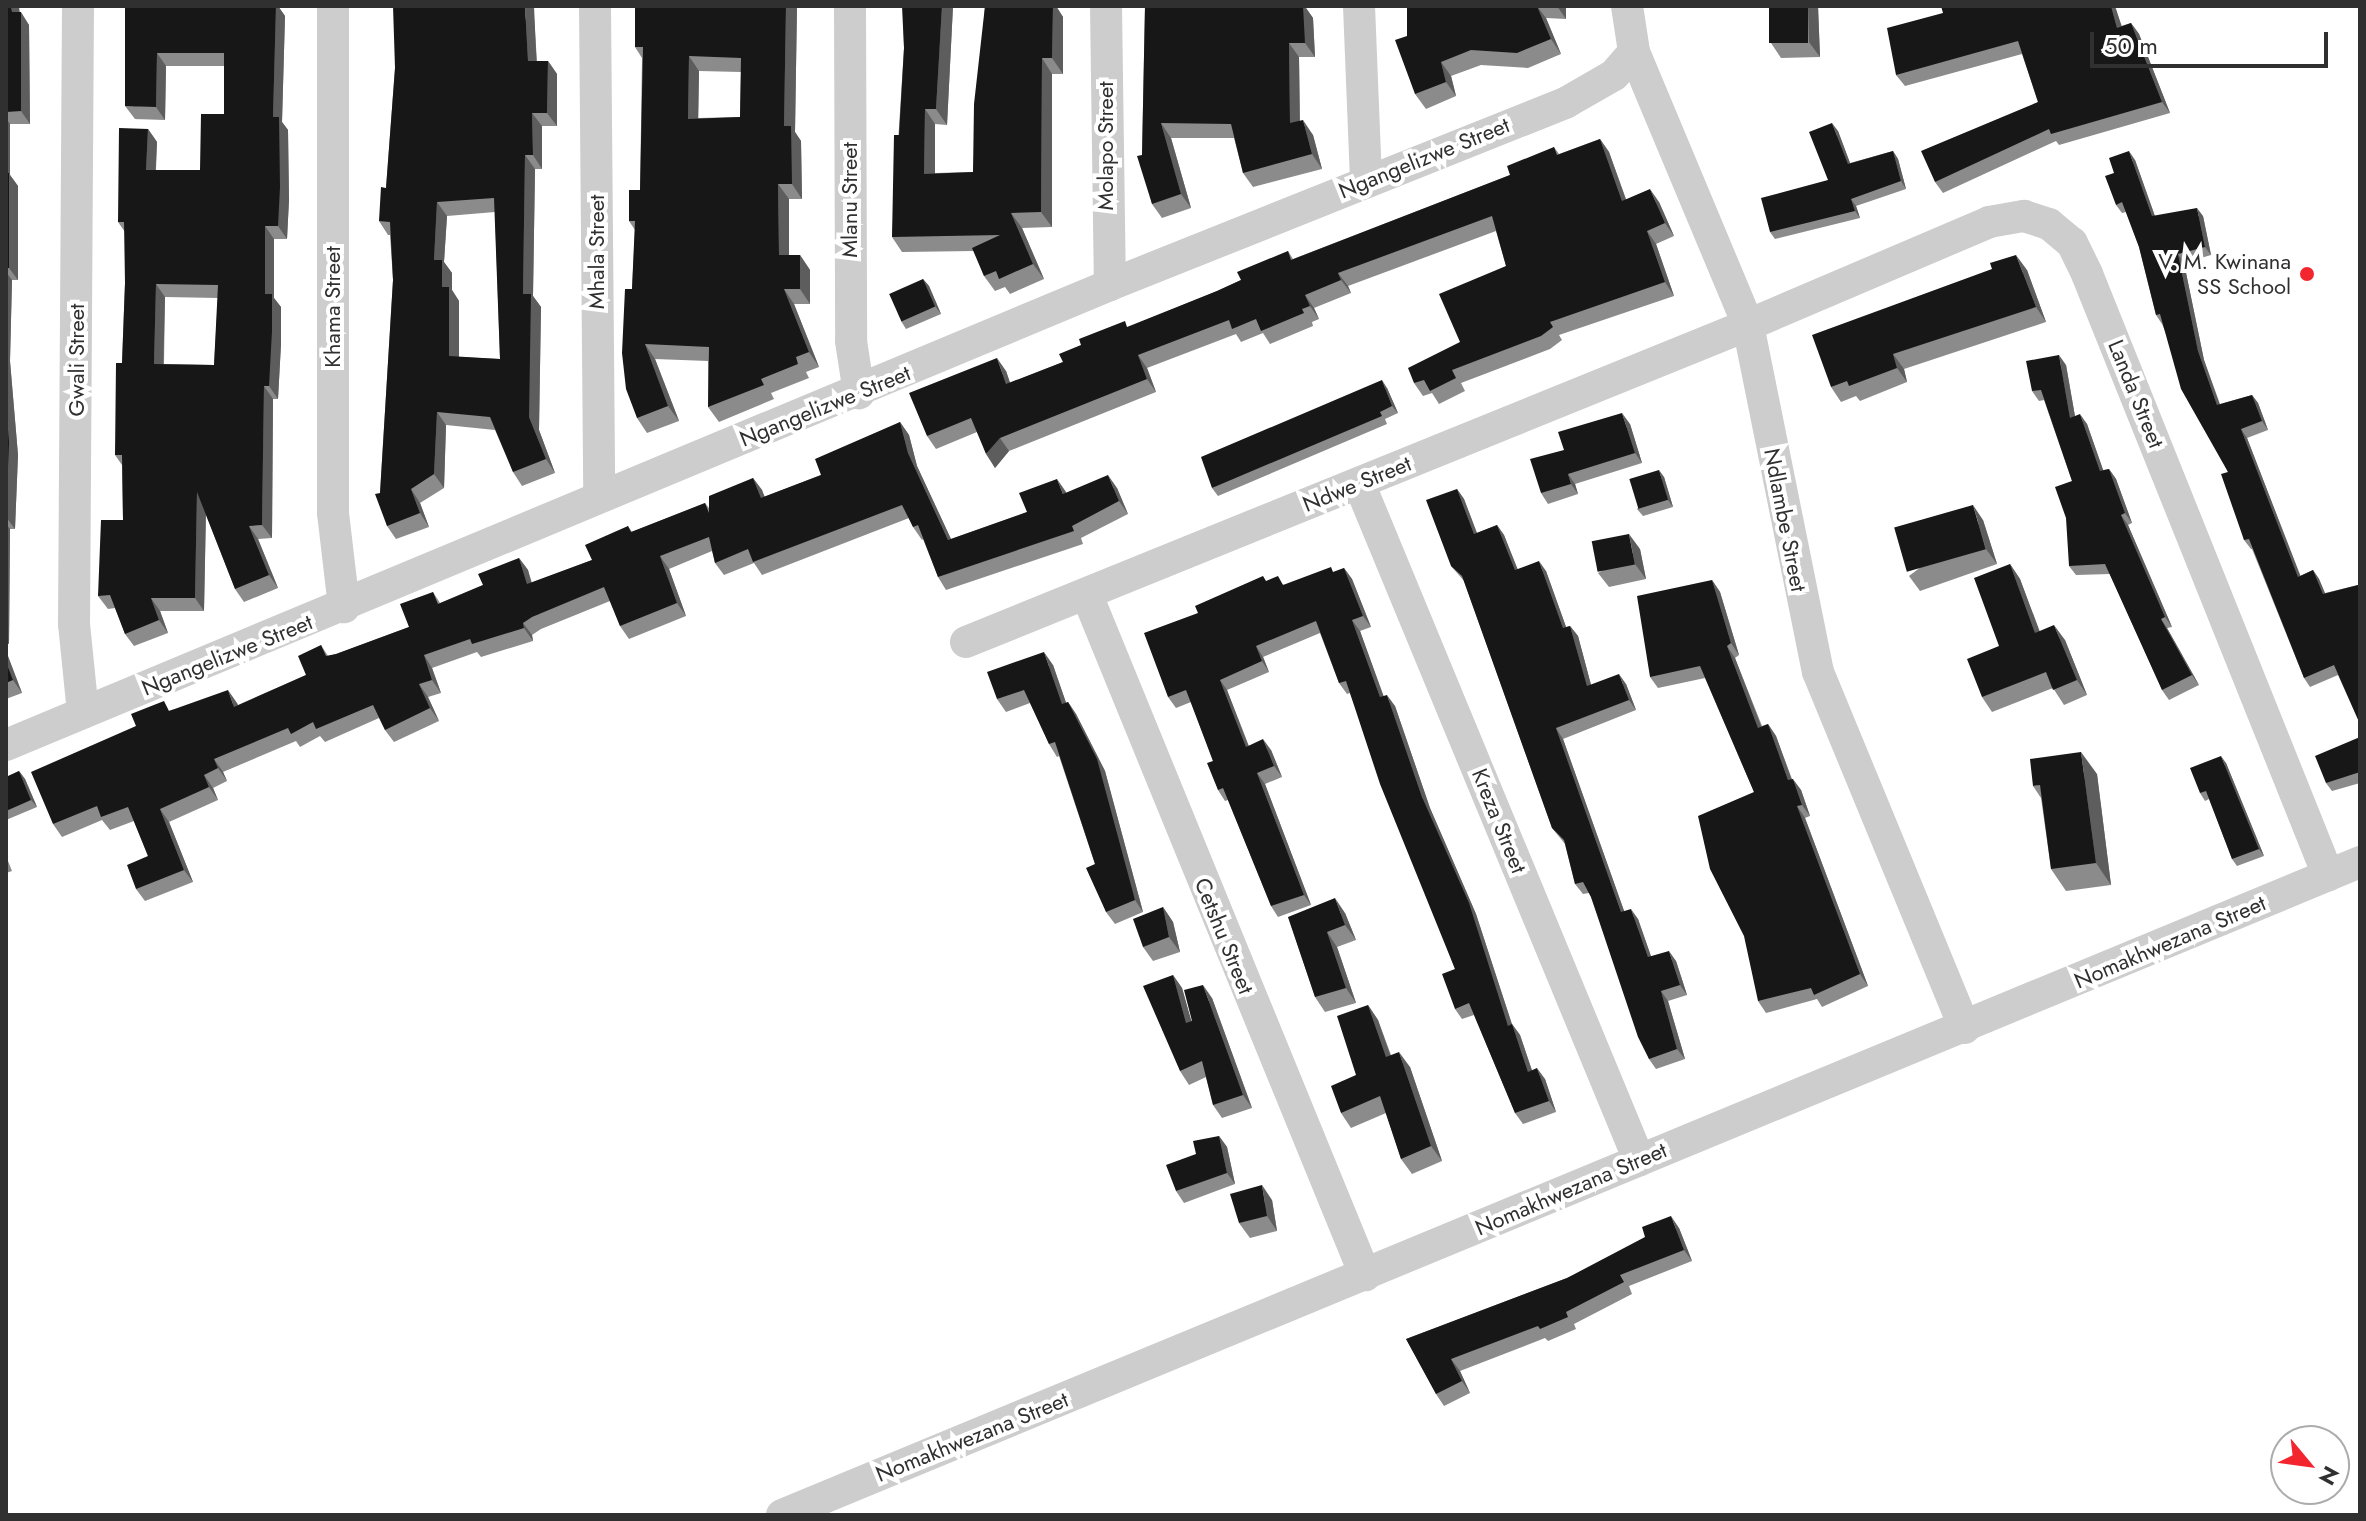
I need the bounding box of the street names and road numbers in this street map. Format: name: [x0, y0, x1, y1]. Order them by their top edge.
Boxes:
street label: Molapo Street: [1093, 81, 1119, 211]
street label: Ngangelizwe Street: [1335, 112, 1513, 204]
street label: Mlanu Street: [837, 142, 863, 258]
street label: Mhala Street: [584, 195, 610, 309]
street label: Khama Street: [320, 246, 346, 368]
street label: Gwali Street: [64, 304, 90, 416]
street label: Landa Street: [2102, 336, 2170, 452]
street label: Ngangelizwe Street: [736, 360, 914, 452]
street label: Ndlambe Street: [1758, 446, 1812, 594]
street label: Ndwe Street: [1299, 450, 1415, 518]
street label: Ngangelizwe Street: [138, 609, 316, 701]
street label: Kreza Street: [1466, 765, 1532, 877]
street label: Cetshu Street: [1189, 874, 1259, 998]
street label: Nomakhwezana Street: [2070, 890, 2270, 994]
street label: Nomakhwezana Street: [1471, 1137, 1671, 1241]
street label: Nomakhwezana Street: [872, 1386, 1072, 1488]

